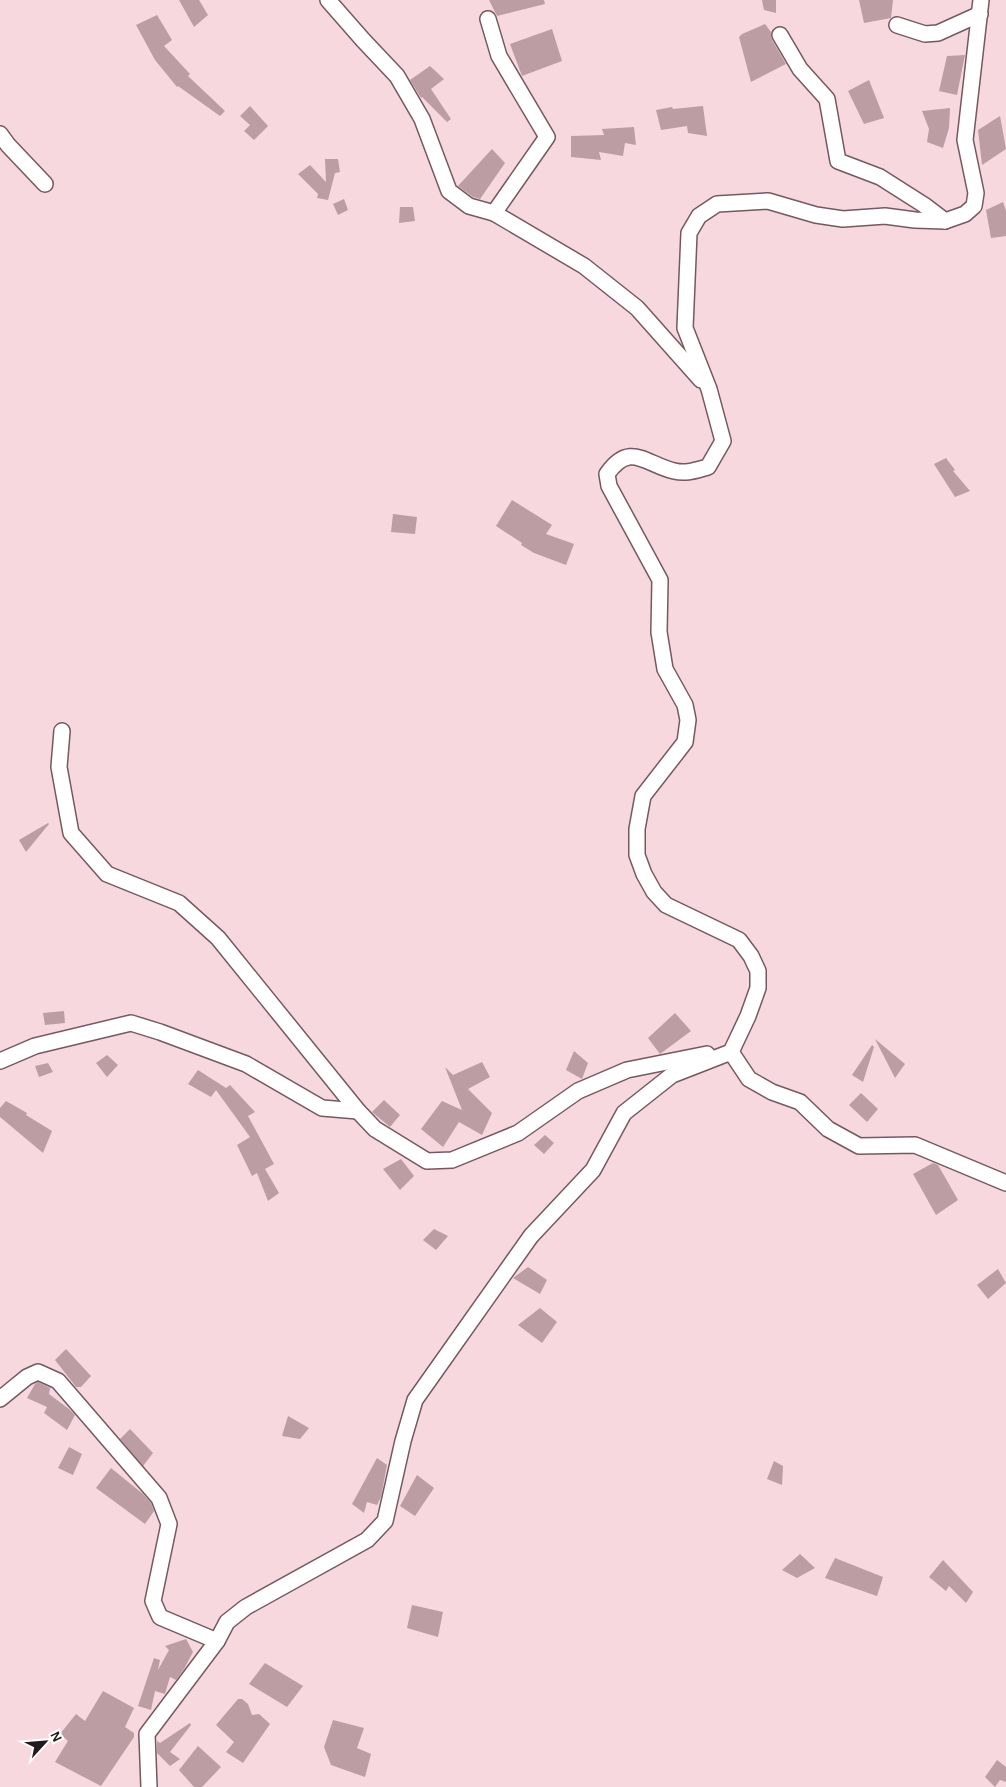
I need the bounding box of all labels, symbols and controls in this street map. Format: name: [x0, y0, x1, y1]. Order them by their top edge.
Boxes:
north arrow: [20, 1717, 70, 1767]
text: N: [47, 1729, 64, 1744]

